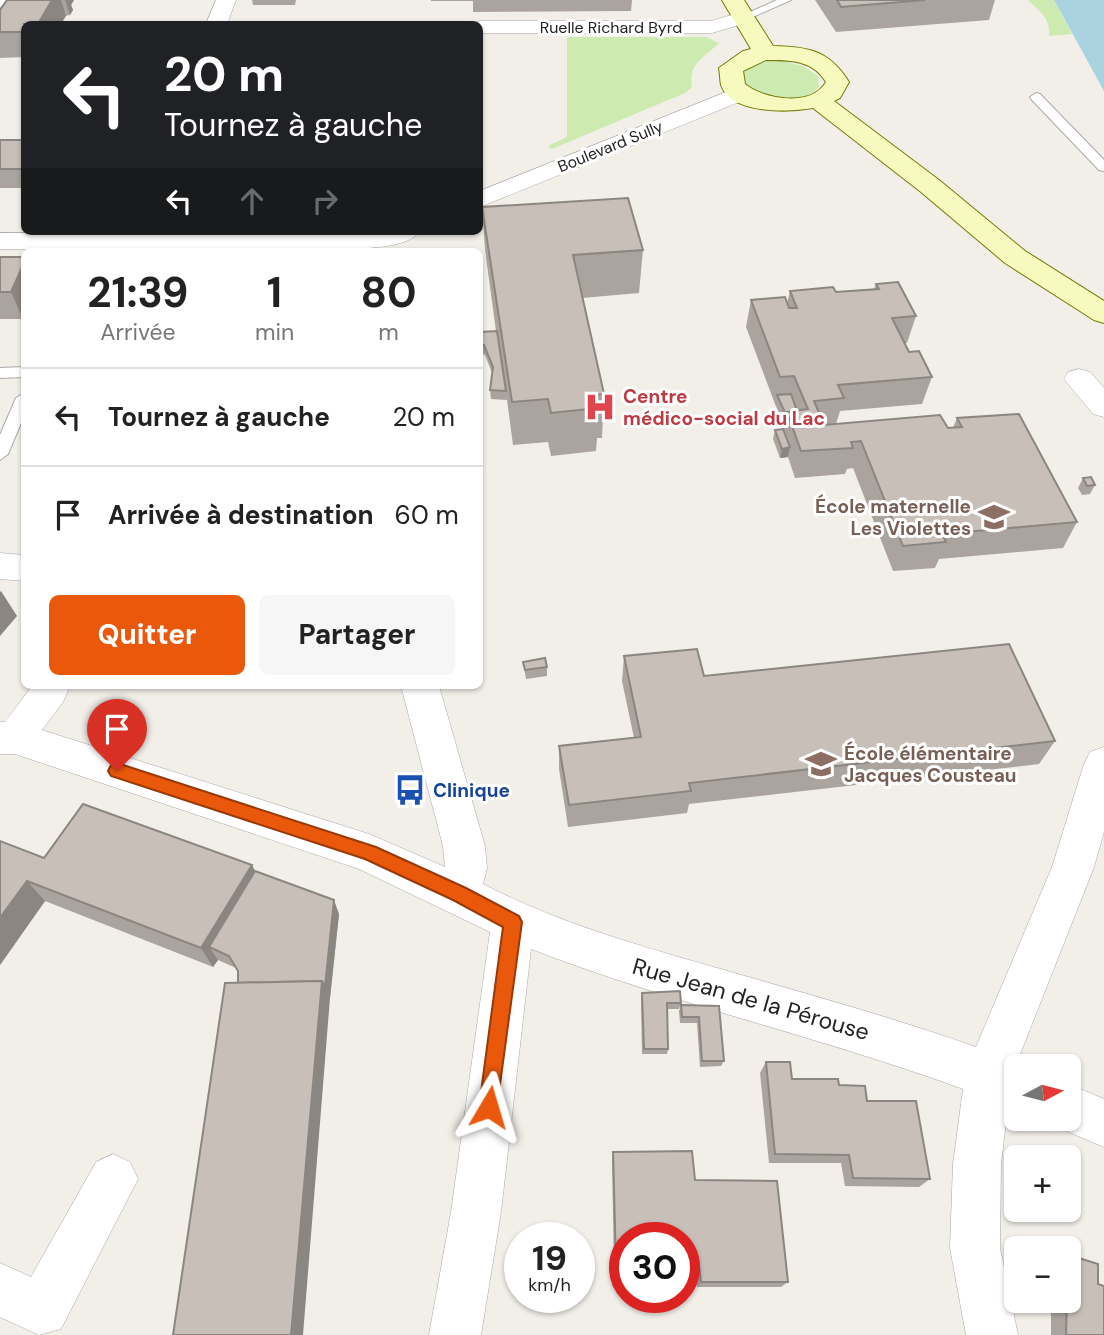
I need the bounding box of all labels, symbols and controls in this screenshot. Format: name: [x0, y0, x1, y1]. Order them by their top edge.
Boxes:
street label: Ruelle Richard Byrd: [540, 17, 682, 38]
text: 20 m: [164, 42, 284, 106]
icon: left: [49, 49, 140, 140]
text: Tournez à gauche: [164, 104, 422, 146]
street label: Boulevard Sully: [554, 116, 666, 177]
icon: left: [160, 182, 198, 220]
icon: ahead: [233, 182, 271, 220]
icon: right: [306, 182, 344, 220]
text: 21:39: [87, 265, 189, 320]
text: 1: [267, 265, 282, 320]
text: 80: [360, 265, 417, 320]
text: Arrivée: [100, 317, 176, 347]
text: min: [255, 317, 294, 347]
text: m: [378, 317, 399, 347]
place label: Centre médico-social du Lac: [623, 384, 825, 431]
hospital icon: Centre médico-social du Lac: [583, 390, 617, 424]
icon: left: [49, 398, 87, 436]
text: Tournez à gauche: [108, 400, 330, 434]
text: 20 m: [392, 400, 455, 434]
place label: École maternelle Les Violettes: [815, 494, 971, 541]
icon: arrive: [49, 496, 87, 534]
text: Arrivée à destination: [108, 498, 374, 532]
text: 60 m: [395, 498, 459, 532]
school or university icon: École maternelle Les Violettes: [977, 500, 1011, 534]
button: Quitter: [49, 595, 245, 675]
button: Partager: [259, 595, 455, 675]
pin: [87, 699, 147, 771]
icon: arrive: [98, 710, 136, 748]
place label: École élémentaire Jacques Cousteau: [844, 741, 1017, 788]
school or university icon: École élémentaire Jacques Cousteau: [804, 747, 838, 781]
bus stop icon: Clinique: [393, 773, 427, 807]
place label: Clinique: [433, 778, 510, 803]
street label: Rue Jean de la Pérouse: [629, 951, 873, 1047]
north arrow: [1004, 1054, 1082, 1130]
map controls: [1004, 1054, 1081, 1313]
position arrow: [452, 1070, 526, 1144]
button: +: [1004, 1145, 1081, 1222]
speed limit sign: 30: [609, 1222, 700, 1313]
text: 19: [532, 1235, 567, 1281]
button: −: [1004, 1236, 1081, 1313]
text: km/h: [528, 1273, 571, 1297]

